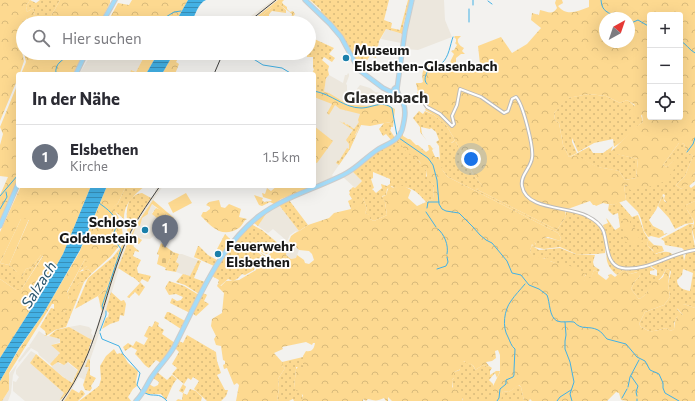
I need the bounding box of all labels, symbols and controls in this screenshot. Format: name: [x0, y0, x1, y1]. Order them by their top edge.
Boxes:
north arrow: [599, 12, 635, 48]
map controls: [647, 12, 683, 120]
button: +: [647, 12, 683, 48]
search box: [16, 16, 316, 60]
icon: search: [30, 27, 52, 49]
text: Hier suchen: [62, 29, 142, 47]
place label: Museum Elsbethen-Glasenbach: [354, 41, 498, 74]
button: −: [647, 48, 683, 84]
marker: Museum Elsbethen-Glasenbach: [341, 53, 351, 63]
button: locate: [647, 84, 683, 120]
district label: Glasenbach: [344, 87, 428, 106]
text: In der Nähe: [32, 88, 120, 109]
text: Elsbethen: [70, 140, 138, 158]
text: 1: [42, 149, 48, 165]
text: 1.5 km: [263, 149, 300, 165]
your location: [461, 149, 481, 169]
text: Kirche: [70, 158, 108, 174]
place label: Schloss Goldenstein: [59, 213, 137, 246]
pin: 1: [152, 215, 178, 248]
marker: Schloss Goldenstein: [140, 225, 150, 235]
place label: Feuerwehr Elsbethen: [226, 237, 295, 270]
marker: Feuerwehr Elsbethen: [213, 249, 223, 259]
water label: Salzach: [17, 258, 60, 311]

